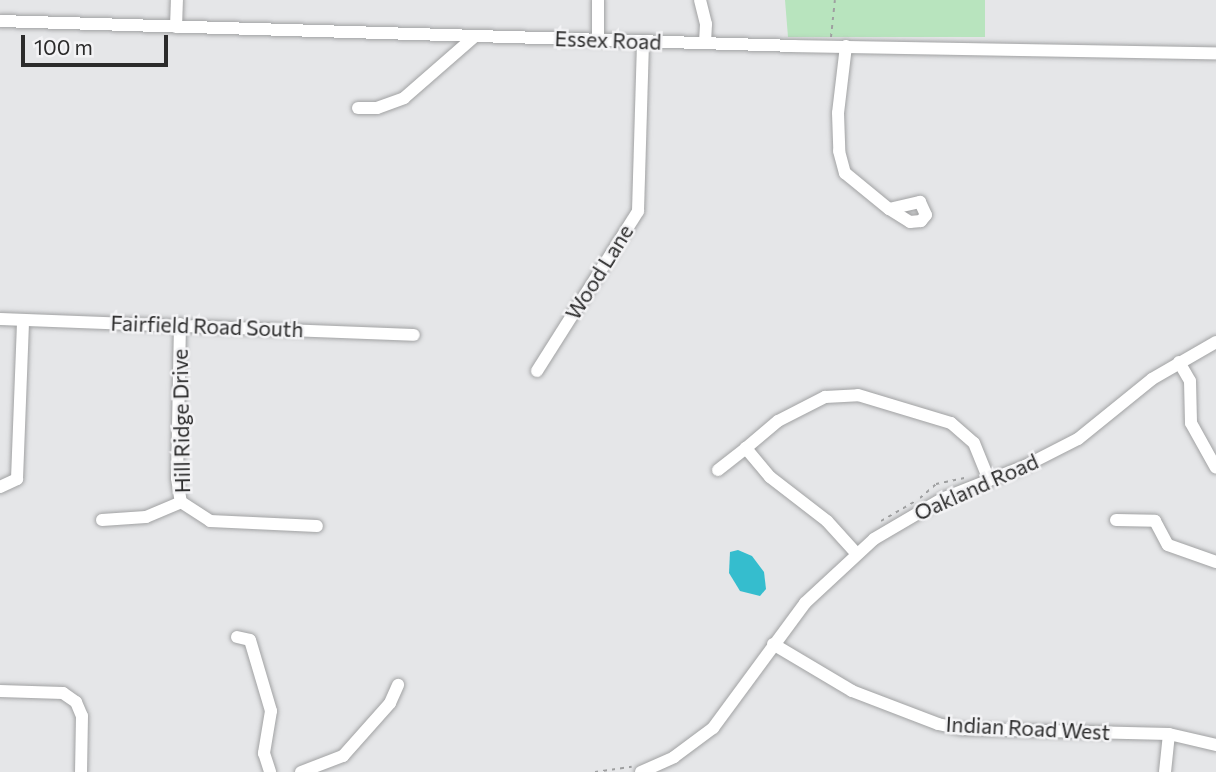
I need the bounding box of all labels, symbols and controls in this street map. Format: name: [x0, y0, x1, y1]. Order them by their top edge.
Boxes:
scale bar: [24, 21, 172, 65]
street label: Essex Road: [554, 26, 662, 54]
text: 100 m: [34, 34, 93, 59]
street label: Wood Lane: [560, 220, 638, 324]
street label: Fairfield Road South: [110, 310, 304, 342]
street label: Hill Ridge Drive: [167, 349, 195, 493]
street label: Oakland Road: [910, 448, 1042, 526]
street label: Indian Road West: [945, 711, 1111, 745]

